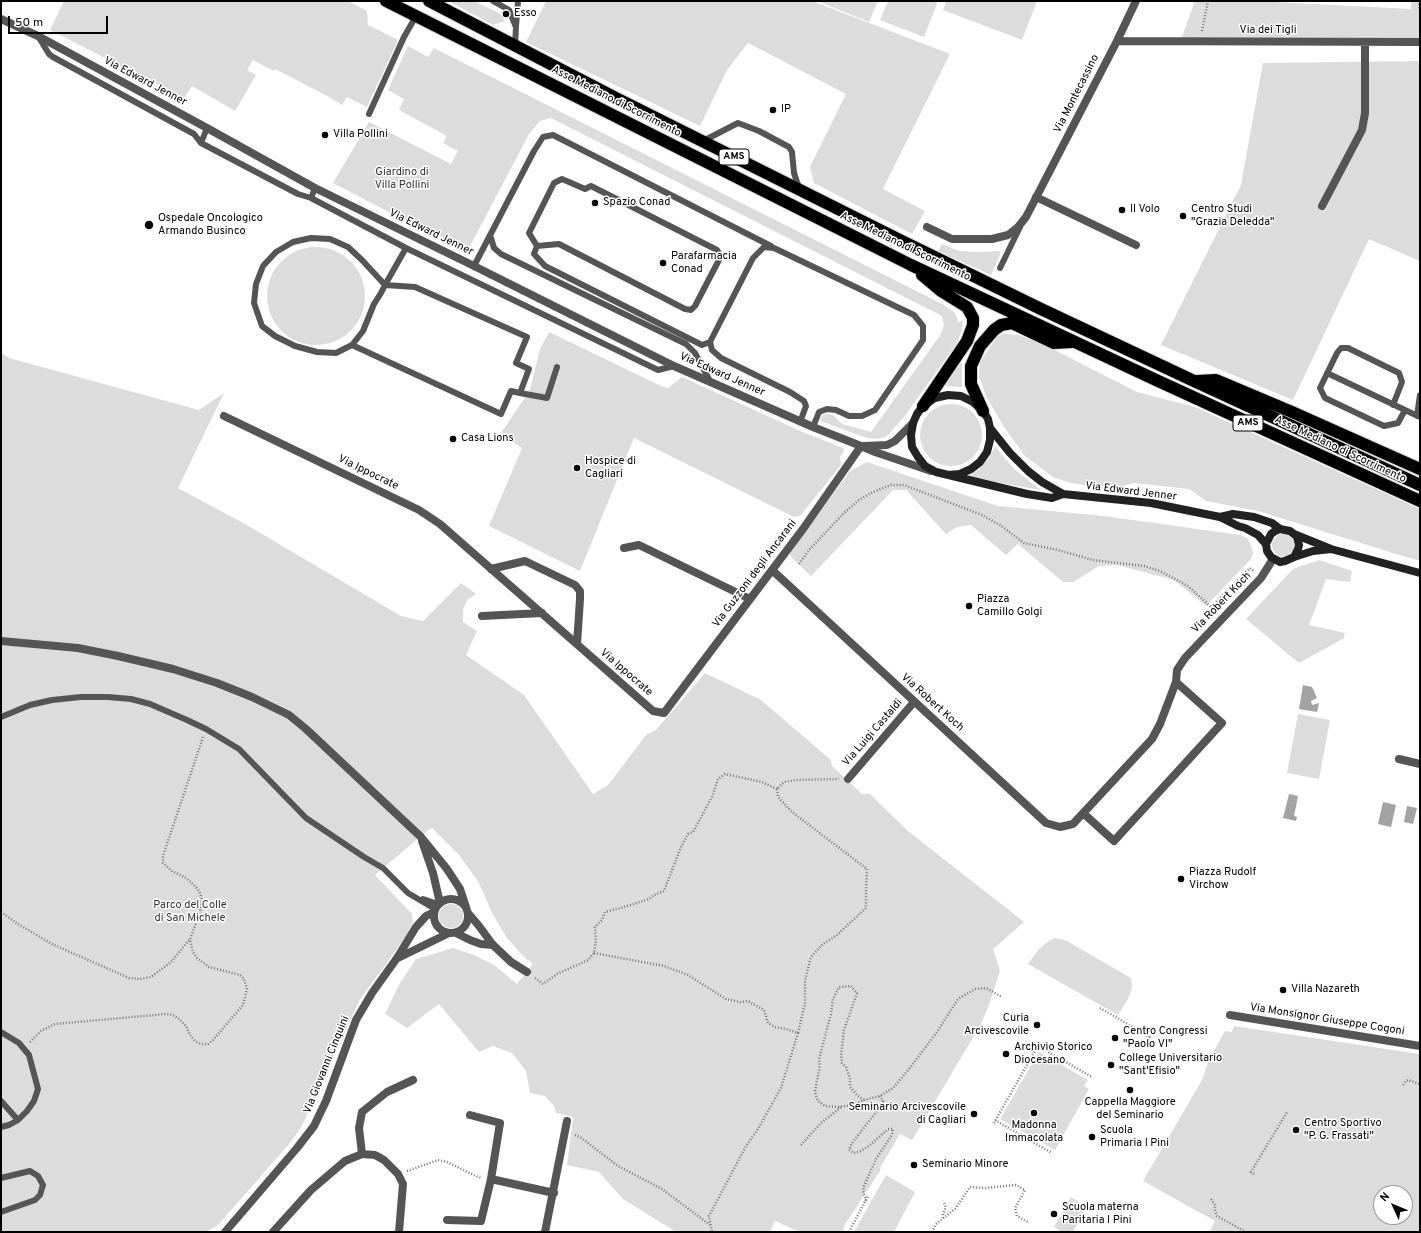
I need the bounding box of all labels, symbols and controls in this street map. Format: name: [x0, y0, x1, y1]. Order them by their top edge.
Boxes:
place label: Esso: [514, 7, 537, 21]
scale bar: [10, 8, 110, 34]
marker: Esso: [501, 9, 511, 19]
text: 50 m: [15, 15, 43, 31]
street label: Via dei Tigli: [1240, 24, 1296, 38]
street label: Via Montecassino: [1052, 53, 1102, 135]
street label: Via Edward Jenner: [101, 55, 189, 109]
street label: Asse Mediano di Scorrimento: [549, 64, 683, 140]
place label: IP: [781, 103, 791, 117]
marker: IP: [768, 105, 778, 115]
place label: Villa Pollini: [333, 128, 388, 142]
marker: Villa Pollini: [320, 130, 330, 140]
road number: AMS: [719, 149, 749, 165]
park label: Giardino di Villa Pollini: [375, 166, 429, 192]
place label: Spazio Conad: [603, 196, 670, 210]
marker: Spazio Conad: [590, 198, 600, 208]
place label: Il Volo: [1130, 203, 1160, 217]
place label: Centro Studi "Grazia Deledda": [1191, 203, 1274, 229]
marker: Il Volo: [1117, 205, 1127, 215]
street label: Via Edward Jenner: [387, 207, 475, 259]
street label: Asse Mediano di Scorrimento: [838, 210, 972, 284]
marker: Centro Studi "Grazia Deledda": [1178, 211, 1188, 221]
place label: Ospedale Oncologico Armando Businco: [158, 212, 263, 238]
marker: Ospedale Oncologico Armando Businco: [143, 219, 155, 231]
place label: Parafarmacia Conad: [671, 250, 737, 276]
marker: Parafarmacia Conad: [658, 258, 668, 268]
street label: Via Edward Jenner: [677, 350, 767, 400]
street label: Asse Mediano di Scorrimento: [1272, 414, 1408, 486]
road number: AMS: [1233, 415, 1263, 431]
place label: Casa Lions: [461, 432, 514, 446]
marker: Casa Lions: [448, 434, 458, 444]
street label: Via Ippocrate: [336, 453, 400, 493]
place label: Hospice di Cagliari: [585, 455, 636, 481]
marker: Hospice di Cagliari: [572, 463, 582, 473]
street label: Via Edward Jenner: [1084, 480, 1178, 504]
street label: Via Guzzoni degli Ancarani: [710, 517, 800, 631]
street label: Via Robert Koch: [1189, 570, 1255, 636]
place label: Piazza Camillo Golgi: [977, 593, 1042, 619]
marker: Piazza Camillo Golgi: [964, 601, 974, 611]
street label: Via Ippocrate: [597, 647, 655, 699]
street label: Via Robert Koch: [898, 671, 966, 735]
street label: Via Luigi Castaldi: [840, 697, 906, 769]
place label: Piazza Rudolf Virchow: [1189, 866, 1256, 892]
marker: Piazza Rudolf Virchow: [1176, 874, 1186, 884]
park label: Parco del Colle di San Michele: [153, 899, 227, 925]
place label: Villa Nazareth: [1291, 983, 1360, 997]
marker: Villa Nazareth: [1278, 985, 1288, 995]
street label: Via Monsignor Giuseppe Cogoni: [1249, 1001, 1405, 1039]
place label: Curia Arcivescovile: [964, 1012, 1029, 1038]
street label: Via Giovanni Cinquini: [301, 1014, 353, 1116]
marker: Curia Arcivescovile: [1032, 1020, 1042, 1030]
place label: Centro Congressi "Paolo VI": [1123, 1025, 1207, 1051]
marker: Centro Congressi "Paolo VI": [1110, 1033, 1120, 1043]
place label: Archivio Storico Diocesano: [1014, 1041, 1092, 1067]
marker: Archivio Storico Diocesano: [1001, 1049, 1011, 1059]
place label: College Universitario "Sant'Efisio": [1119, 1052, 1222, 1078]
marker: College Universitario "Sant'Efisio": [1106, 1060, 1116, 1070]
marker: Cappella Maggiore del Seminario: [1125, 1085, 1135, 1095]
place label: Cappella Maggiore del Seminario: [1084, 1096, 1176, 1122]
place label: Seminario Arcivescovile di Cagliari: [848, 1101, 966, 1127]
marker: Madonna Immacolata: [1029, 1108, 1039, 1118]
marker: Seminario Arcivescovile di Cagliari: [969, 1109, 979, 1119]
place label: Centro Sportivo "P. G. Frassati": [1304, 1117, 1382, 1143]
place label: Madonna Immacolata: [1005, 1119, 1063, 1145]
place label: Scuola Primaria I Pini: [1100, 1124, 1169, 1150]
marker: Centro Sportivo "P. G. Frassati": [1291, 1125, 1301, 1135]
marker: Scuola Primaria I Pini: [1087, 1132, 1097, 1142]
place label: Seminario Minore: [922, 1158, 1008, 1172]
marker: Seminario Minore: [909, 1160, 919, 1170]
north arrow: [1373, 1185, 1413, 1225]
text: N: [1377, 1190, 1393, 1205]
place label: Scuola materna Paritaria I Pini: [1062, 1201, 1139, 1227]
marker: Scuola materna Paritaria I Pini: [1049, 1209, 1059, 1219]

